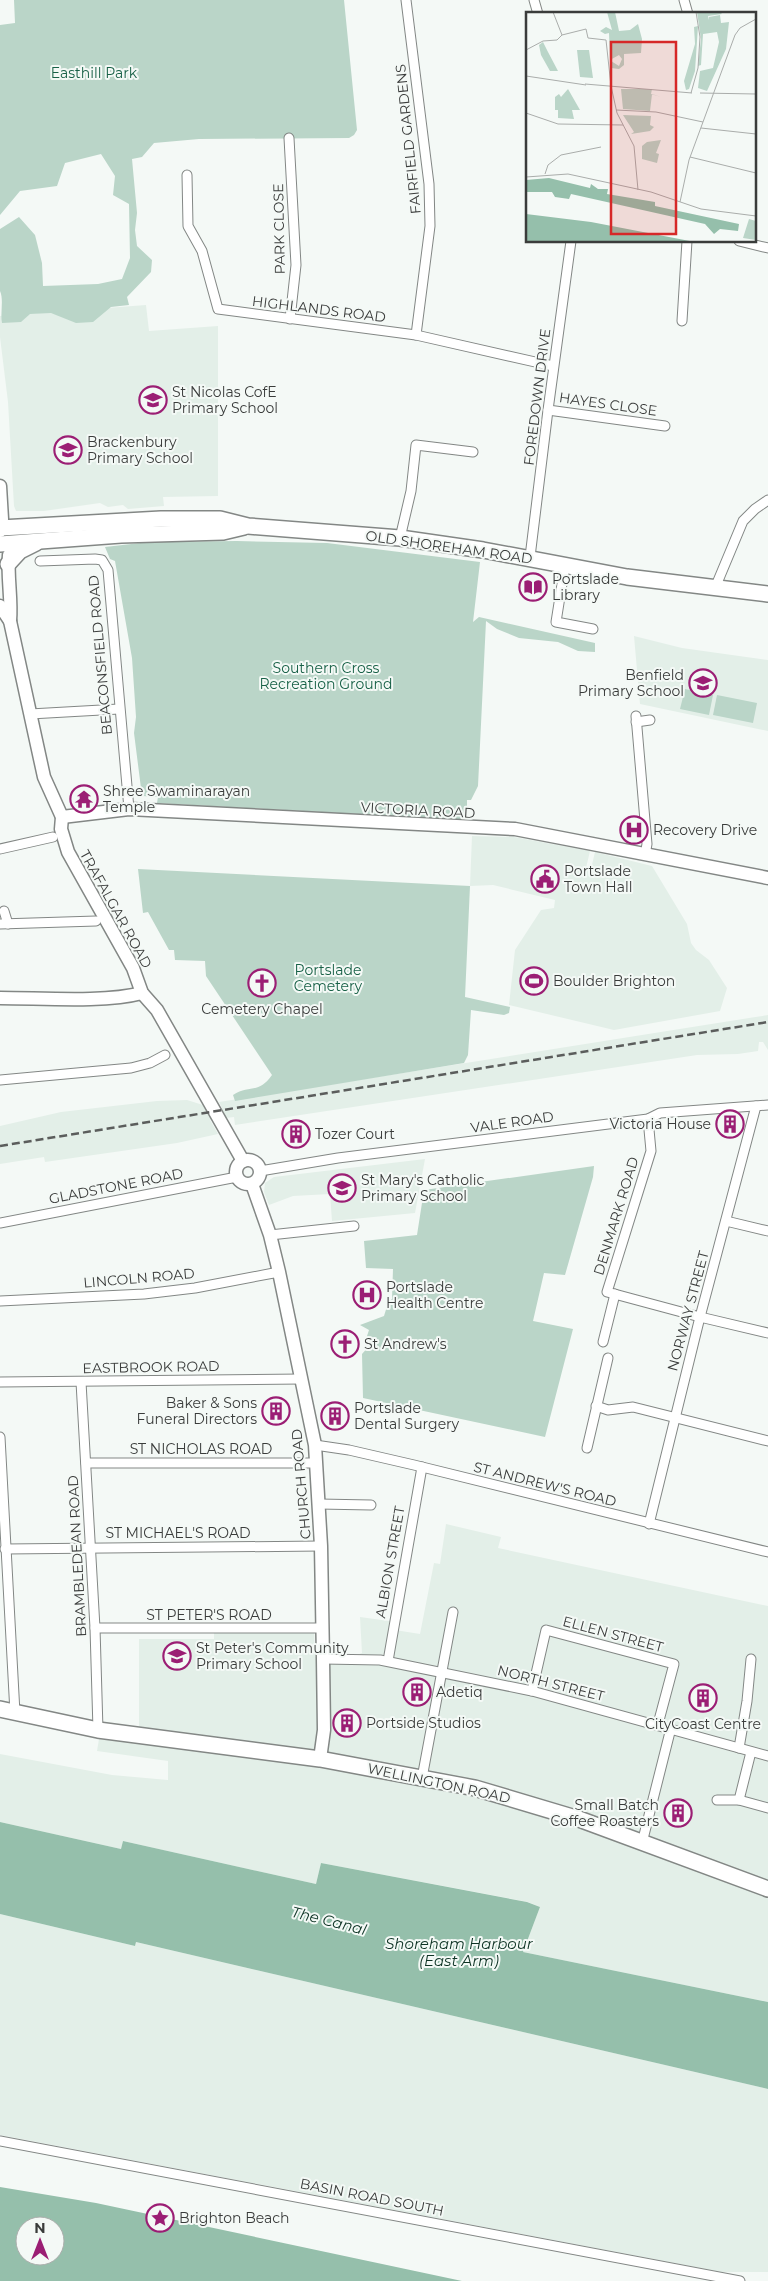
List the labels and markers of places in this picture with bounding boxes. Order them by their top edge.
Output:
place label: St Nicolas CofE Primary School [172,383,278,417]
school or university icon: St Nicolas CofE Primary School [138,385,168,415]
place label: Brackenbury Primary School [87,433,193,467]
school or university icon: Brackenbury Primary School [53,435,83,465]
place label: Portslade Library [552,570,619,604]
library icon: Portslade Library [518,572,548,602]
place label: Benfield Primary School [578,666,684,700]
school or university icon: Benfield Primary School [688,668,718,698]
place label: Shree Swaminarayan Temple [103,782,250,816]
temple icon: Shree Swaminarayan Temple [69,784,99,814]
hospital icon: Recovery Drive [619,815,649,845]
place label: Recovery Drive [653,821,757,839]
place label: Portslade Town Hall [564,862,632,896]
public building icon: Portslade Town Hall [530,864,560,894]
sports icon: Boulder Brighton [519,966,549,996]
church icon: Cemetery Chapel [247,968,277,998]
place label: Boulder Brighton [553,972,675,990]
place label: Cemetery Chapel [201,1000,323,1018]
building icon: Victoria House [715,1109,745,1139]
place label: Victoria House [609,1115,711,1133]
building icon: Tozer Court [281,1119,311,1149]
place label: Tozer Court [315,1125,395,1143]
place label: St Mary's Catholic Primary School [361,1171,485,1205]
school or university icon: St Mary's Catholic Primary School [327,1173,357,1203]
place label: Portslade Health Centre [386,1278,483,1312]
hospital icon: Portslade Health Centre [352,1280,382,1310]
church icon: St Andrew's [330,1329,360,1359]
place label: St Andrew's [364,1335,447,1353]
place label: Baker & Sons Funeral Directors [137,1394,257,1428]
building icon: Baker & Sons Funeral Directors [261,1396,291,1426]
place label: Portslade Dental Surgery [354,1399,460,1433]
building icon: Portslade Dental Surgery [320,1401,350,1431]
place label: St Peter's Community Primary School [196,1639,349,1673]
school or university icon: St Peter's Community Primary School [162,1641,192,1671]
building icon: Adetiq [402,1677,432,1707]
place label: Adetiq [436,1683,483,1701]
building icon: CityCoast Centre [688,1683,718,1713]
building icon: Portside Studios [332,1708,362,1738]
place label: Portside Studios [366,1714,481,1732]
place label: CityCoast Centre [645,1715,761,1733]
place label: Small Batch Coffee Roasters [550,1796,659,1830]
building icon: Small Batch Coffee Roasters [663,1798,693,1828]
place icon: Brighton Beach [145,2203,175,2233]
place label: Brighton Beach [179,2209,290,2227]

